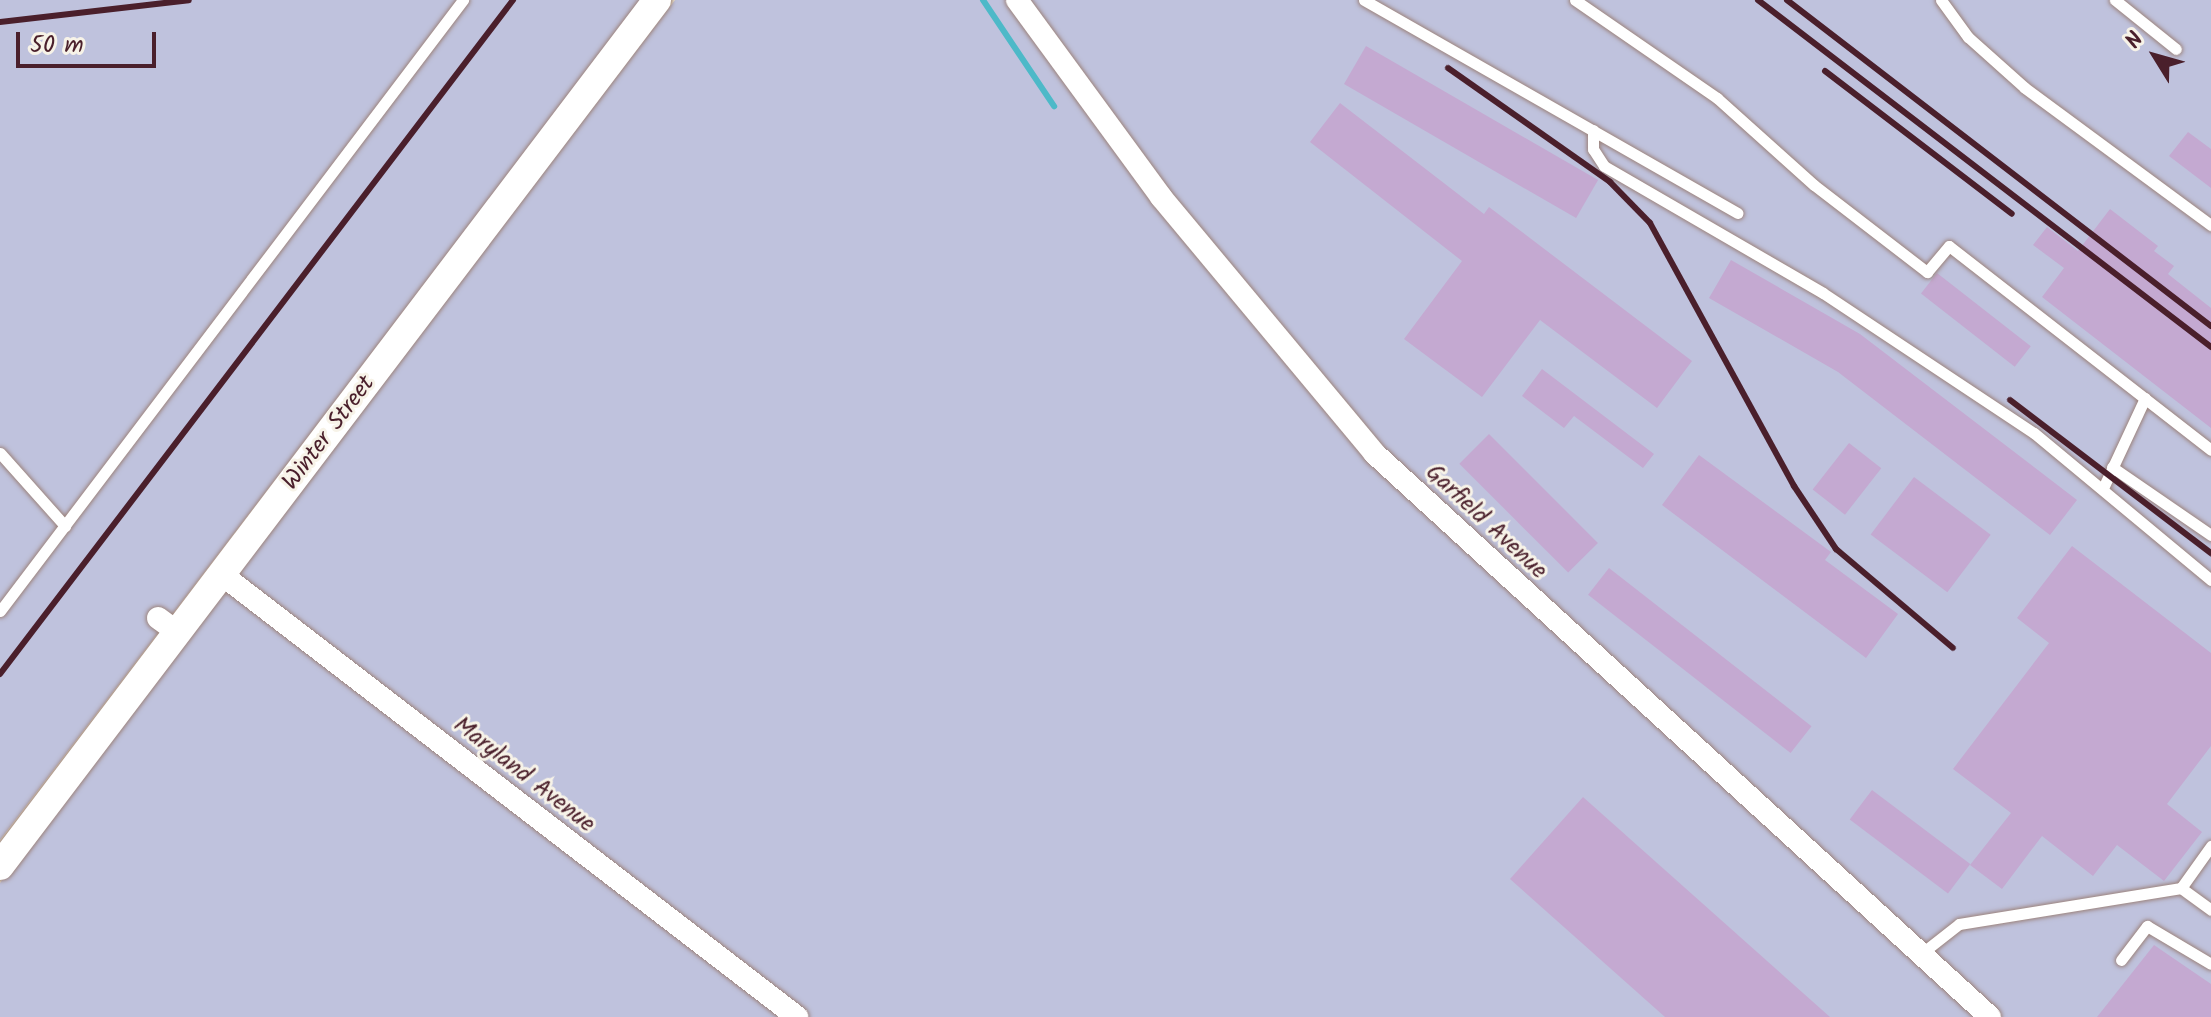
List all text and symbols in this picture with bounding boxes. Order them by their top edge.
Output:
scale bar [20,16,160,66]
north arrow [2115,16,2195,96]
text: N [2117,25,2154,57]
text: 50 m [30,26,84,65]
street label: Winter Street [277,370,381,496]
street label: Garfield Avenue [1419,458,1553,586]
street label: Maryland Avenue [448,711,600,839]

